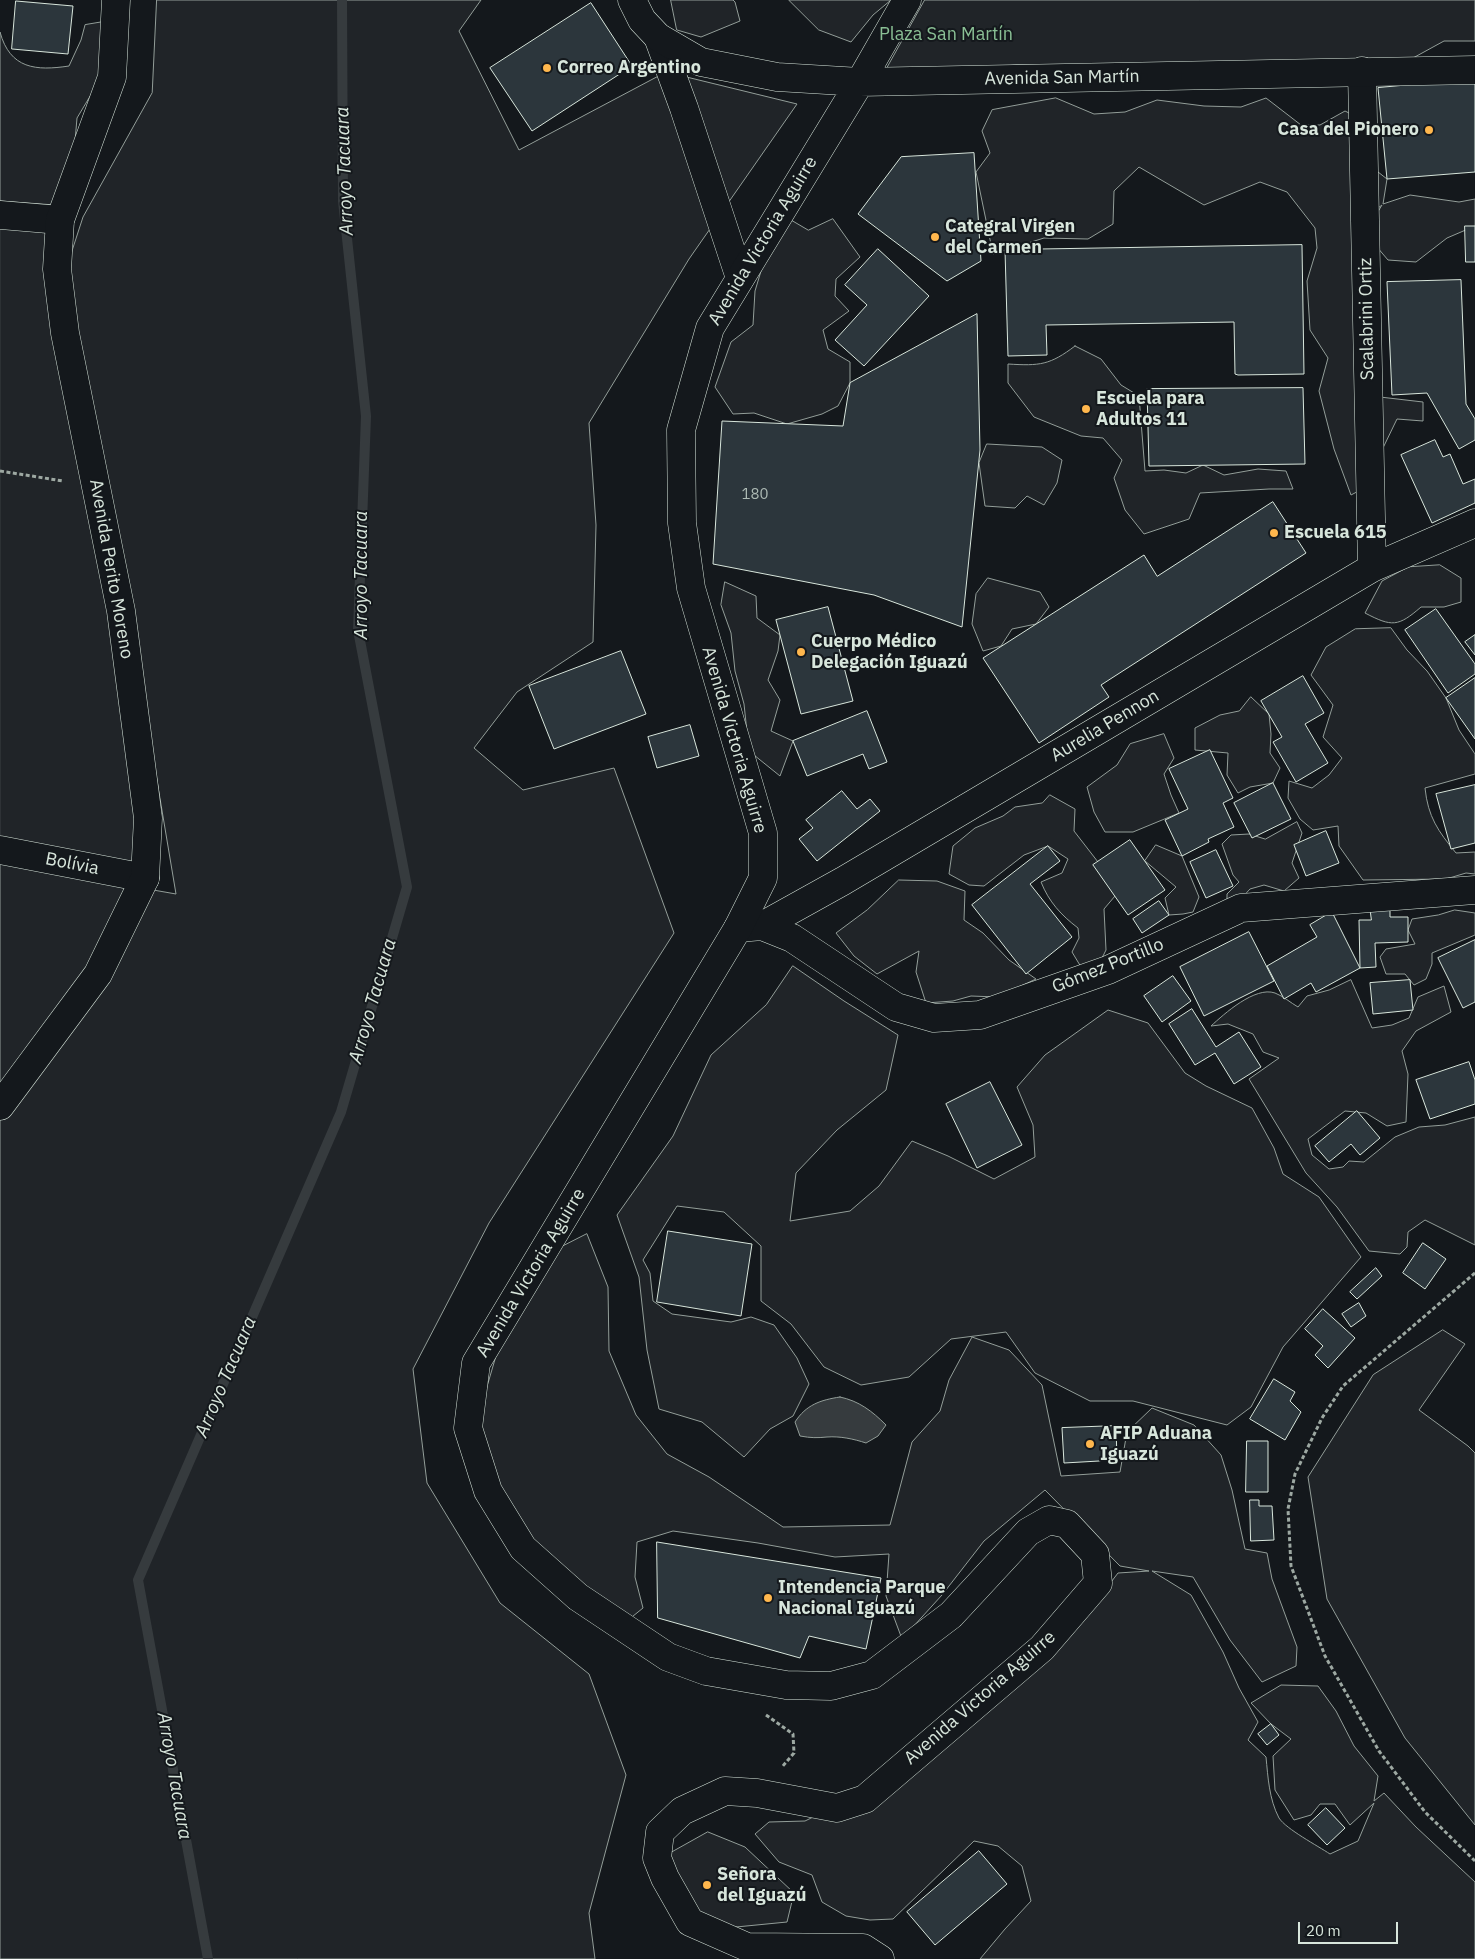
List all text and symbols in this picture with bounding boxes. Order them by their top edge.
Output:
park label: Plaza San Martín [879,24,1013,46]
place label: Correo Argentino [557,57,701,79]
marker: Correo Argentino [541,62,553,74]
street label: Avenida San Martín [984,66,1140,90]
water label: Arroyo Tacuara [331,106,359,236]
place label: Casa del Pionero [1277,119,1419,141]
marker: Casa del Pionero [1423,124,1435,136]
street label: Avenida Victoria Aguirre [704,153,822,329]
place label: Categral Virgen del Carmen [945,216,1075,258]
marker: Categral Virgen del Carmen [929,231,941,243]
street label: Scalabrini Ortiz [1355,257,1379,381]
place label: Escuela para Adultos 11 [1096,388,1205,430]
marker: Escuela para Adultos 11 [1080,403,1092,415]
street label: Avenida Perito Moreno [85,477,137,661]
house number: 180 [742,486,768,504]
water label: Arroyo Tacuara [351,511,373,639]
place label: Escuela 615 [1284,522,1386,544]
marker: Escuela 615 [1268,527,1280,539]
place label: Cuerpo Médico Delegación Iguazú [811,631,968,674]
street label: Avenida Victoria Aguirre [697,644,771,836]
marker: Cuerpo Médico Delegación Iguazú [795,646,807,658]
street label: Aurelia Pennon [1047,685,1163,767]
street label: Bolívia [43,848,101,880]
street label: Gómez Portillo [1049,934,1167,998]
water label: Arroyo Tacuara [344,936,402,1066]
street label: Avenida Victoria Aguirre [472,1185,590,1361]
water label: Arroyo Tacuara [190,1313,262,1441]
place label: AFIP Aduana Iguazú [1100,1423,1212,1466]
marker: AFIP Aduana Iguazú [1084,1438,1096,1450]
place label: Intendencia Parque Nacional Iguazú [778,1577,946,1620]
marker: Intendencia Parque Nacional Iguazú [762,1592,774,1604]
street label: Avenida Victoria Aguirre [900,1626,1060,1770]
water label: Arroyo Tacuara [152,1711,196,1841]
place label: Señora del Iguazú [717,1864,806,1906]
marker: Señora del Iguazú [701,1879,713,1891]
scale bar [1300,1912,1400,1944]
text: 20 m [1306,1921,1341,1940]

